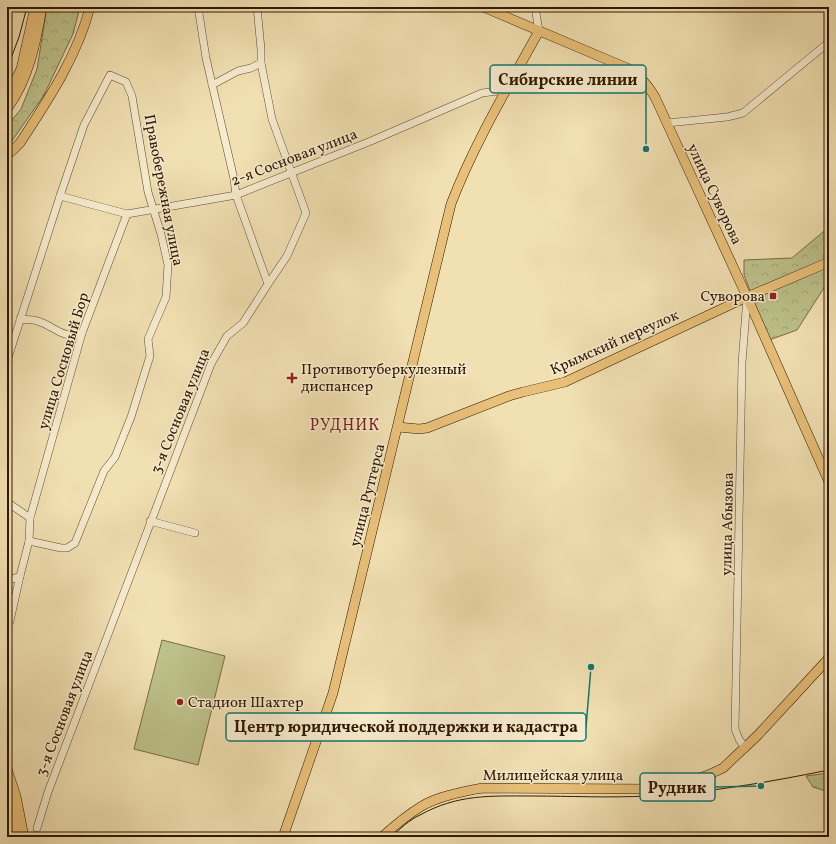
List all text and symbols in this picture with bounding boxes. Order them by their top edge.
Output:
callout: Сибирские линии [490,65,646,93]
text: Сибирские линии [498,70,638,92]
street label: Правобережная улица [138,113,188,268]
street label: 2-я Сосновая улица [228,125,361,192]
street label: улица Суворова [681,141,746,249]
place label: Суворова [700,287,765,308]
street label: улица Сосновый Бор [34,290,95,433]
marker: Суворова [768,291,778,301]
street label: Крымский переулок [547,306,682,381]
street label: 3-я Сосновая улица [147,346,216,477]
place label: Противотуберкулезный диспансер [301,360,466,398]
marker: Противотуберкулезный диспансер [286,372,298,384]
district label: РУДНИК [310,415,380,437]
street label: улица Рутгерса [346,442,391,549]
street label: улица Абызова [717,472,740,576]
street label: 3-я Сосновая улица [32,647,99,780]
place label: Стадион Шахтер [188,693,304,714]
marker: Стадион Шахтер [175,697,185,707]
callout: Центр юридической поддержки и кадастра [226,713,586,741]
text: Центр юридической поддержки и кадастра [234,717,578,739]
street label: Милицейская улица [483,766,623,787]
callout: Рудник [640,773,715,801]
text: Рудник [648,778,707,800]

